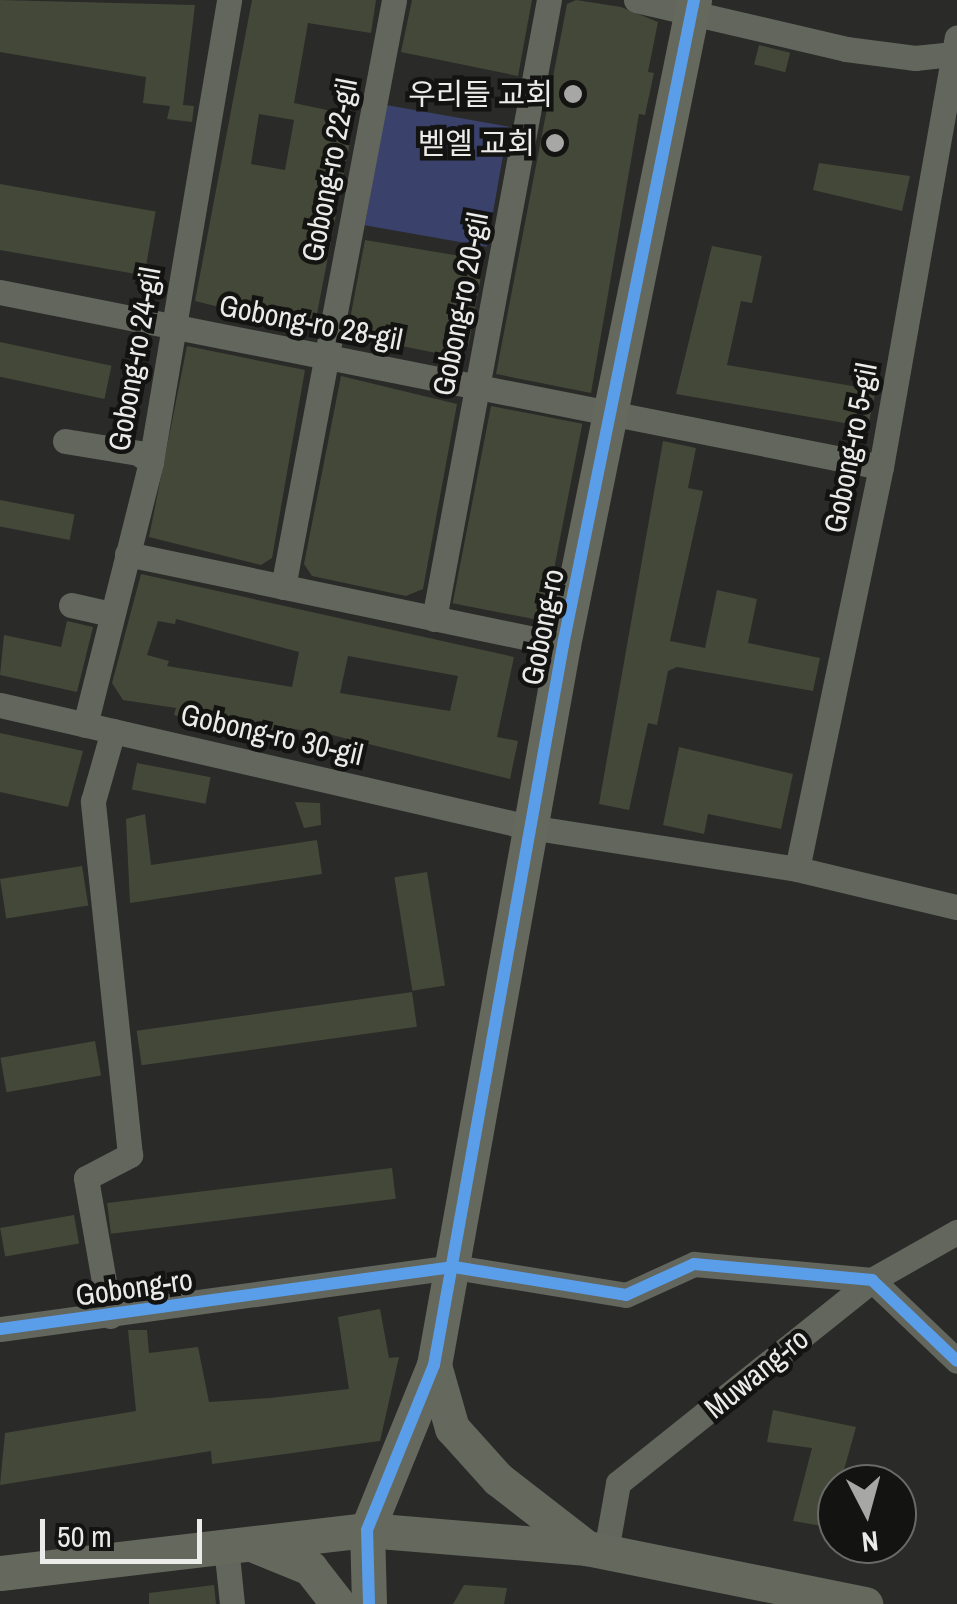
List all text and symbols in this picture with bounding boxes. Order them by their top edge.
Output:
street label: Gobong-ro 22-gil [294,75,364,265]
place label: 우리들 교회 [408,76,553,112]
marker: 우리들 교회 [562,83,584,105]
place label: 벧엘 교회 [418,125,535,161]
marker: 벧엘 교회 [544,132,566,154]
street label: Gobong-ro 20-gil [425,209,495,399]
street label: Gobong-ro 24-gil [100,264,168,454]
street label: Gobong-ro 28-gil [216,287,406,357]
street label: Gobong-ro 5-gil [816,360,884,536]
street label: Gobong-ro [513,566,571,688]
street label: Gobong-ro 30-gil [177,696,367,772]
street label: Gobong-ro [73,1261,195,1313]
street label: Muwang-ro [697,1320,815,1426]
north arrow [817,1464,917,1564]
scale bar [45,1499,208,1561]
text: 50 m [57,1516,112,1556]
text: N [860,1522,880,1562]

